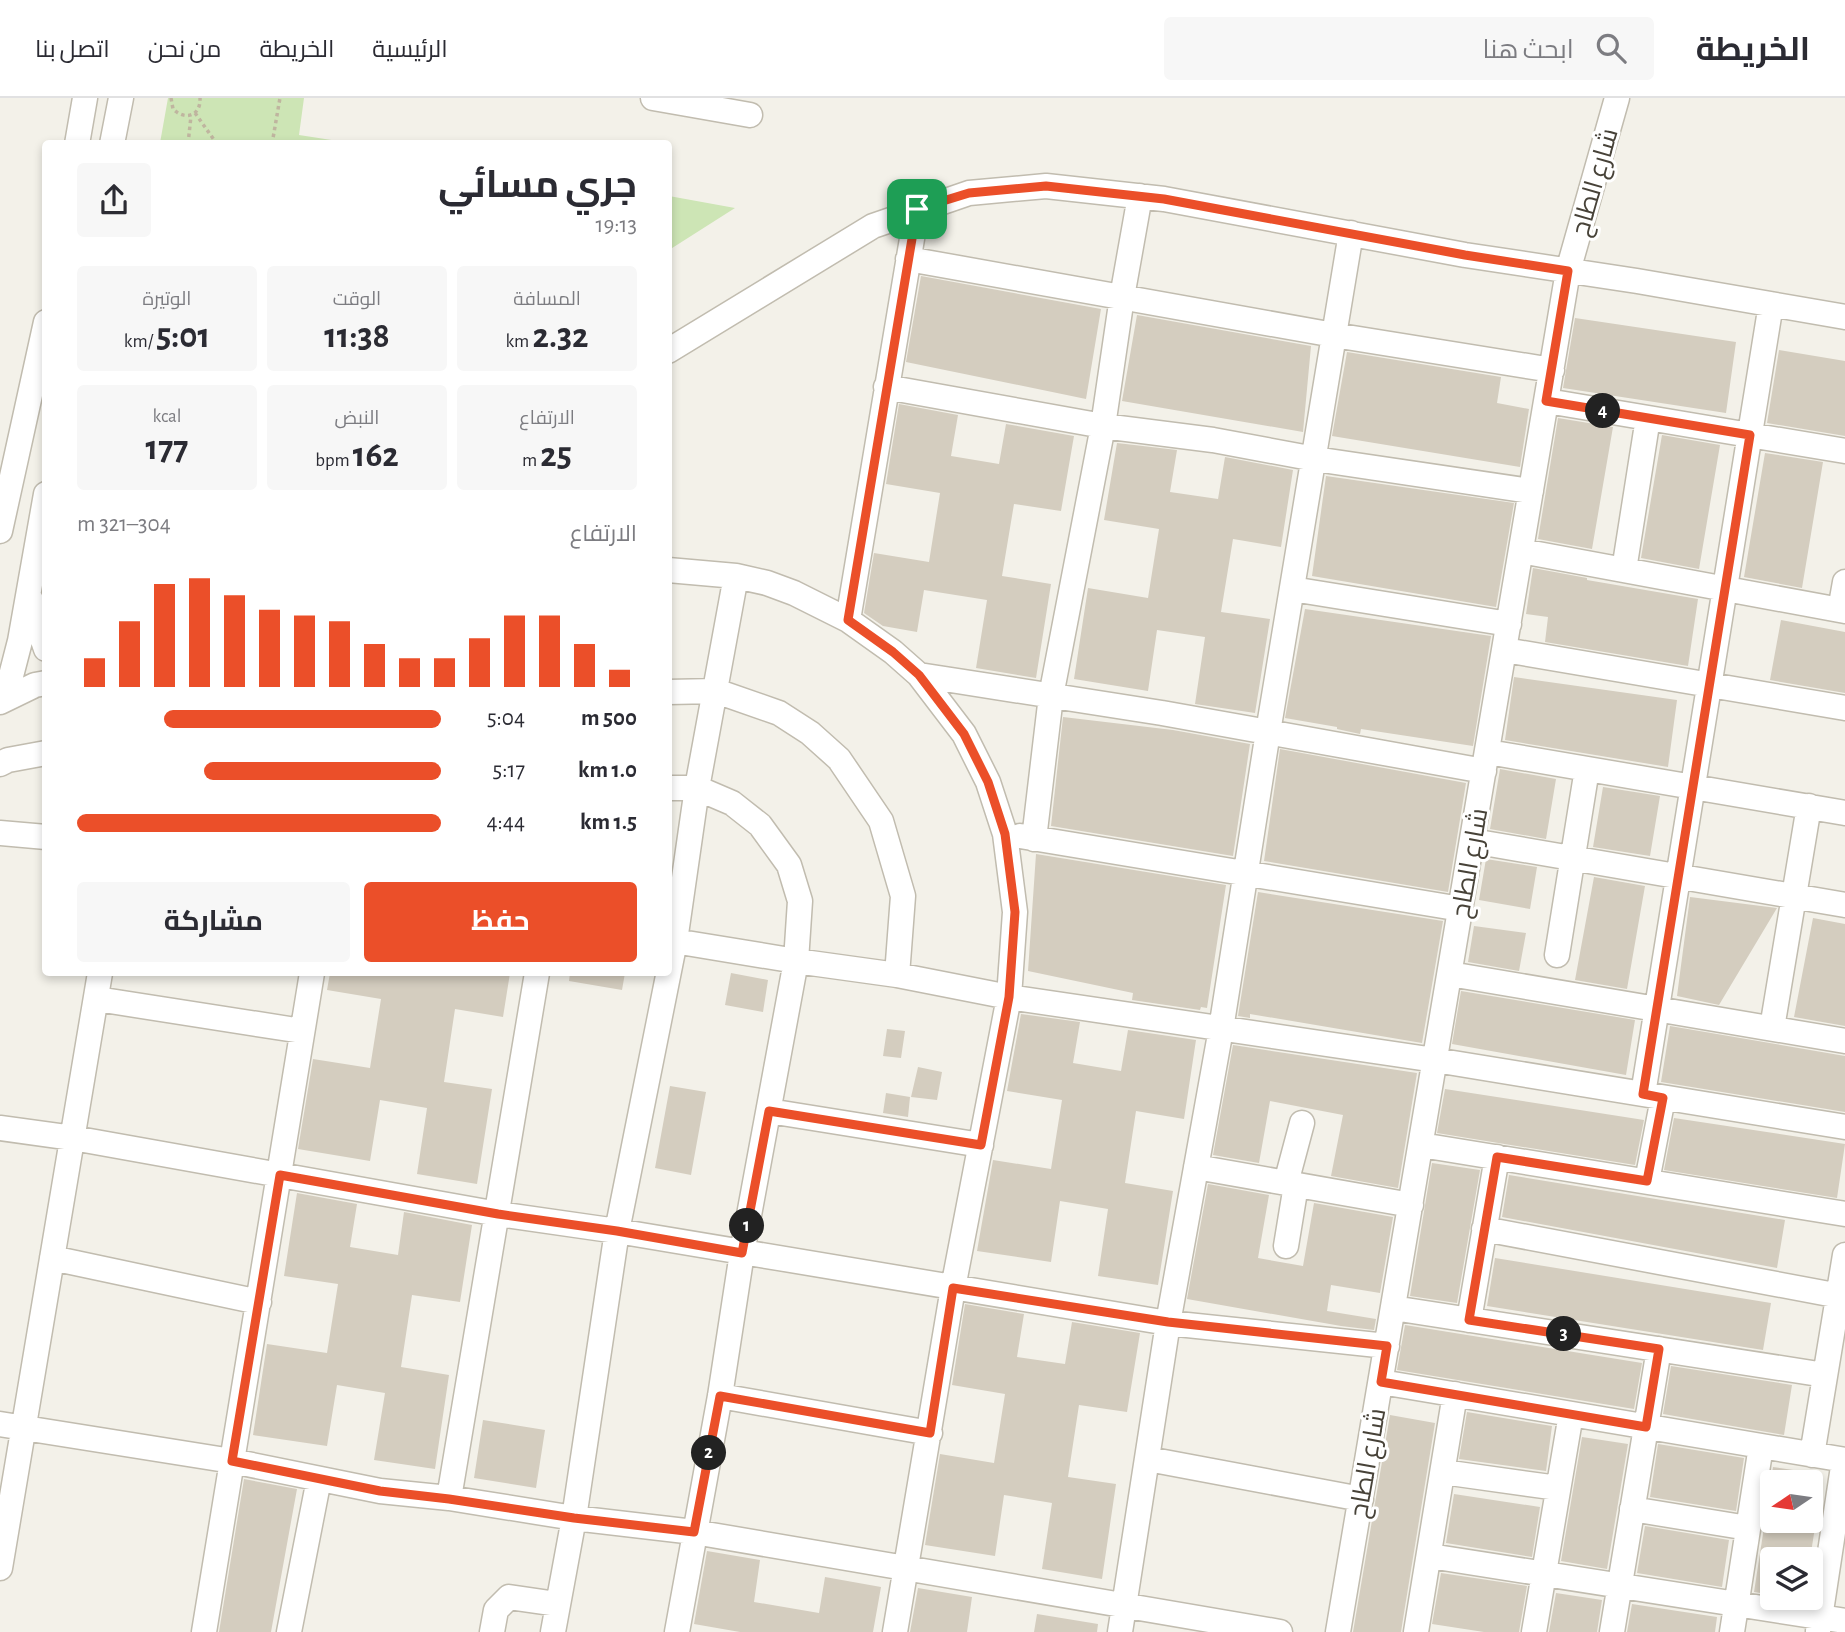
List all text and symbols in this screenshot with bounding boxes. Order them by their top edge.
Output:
search box [1164,17,1654,80]
icon: search [1592,29,1630,67]
text: الخريطة [1696,34,1810,67]
text: ابحث هنا [1482,37,1574,63]
text: اتصل بنا [35,38,110,62]
text: من نحن [148,38,221,62]
text: الخريطة [259,38,334,62]
text: الرئيسية [372,38,448,62]
street label: شارع الطاح [1567,125,1626,240]
button: share [77,163,151,237]
text: جري مسائي [438,167,637,205]
pin [887,179,947,239]
icon: arrive [898,190,936,228]
text: 19:13 [596,214,637,237]
text: الوتيرة [143,290,191,309]
text: الوقت [333,290,381,309]
text: المسافة [513,290,581,309]
text: 5:01 [156,319,210,354]
text: 11:38 [324,319,390,354]
text: 2.32 [532,319,589,354]
text: /km [124,332,156,351]
text: km [505,332,532,351]
pin: 4 [1586,394,1620,428]
text: 4 [1598,401,1607,420]
text: kcal [153,407,181,426]
text: النبض [335,409,379,428]
text: الارتفاع [519,409,575,428]
text: 177 [146,431,188,466]
text: 162 [353,438,399,473]
text: 25 [540,438,572,473]
text: bpm [315,451,353,470]
text: m [522,451,540,470]
text: 304–321 m [77,513,171,536]
text: الارتفاع [570,523,637,546]
text: 5:04 [487,707,525,730]
text: 500 m [581,707,637,730]
text: 5:17 [493,759,525,782]
text: 1.0 km [578,759,637,782]
street label: شارع الطاح [1448,806,1495,921]
text: 4:44 [487,811,525,834]
text: 1.5 km [580,811,637,834]
button: مشاركة [77,882,350,962]
button: حفظ [364,882,637,962]
pin: 1 [730,1208,764,1244]
text: 1 [743,1216,750,1235]
pin: 3 [1546,1316,1582,1352]
text: 3 [1559,1324,1568,1343]
street label: شارع الطاح [1346,1406,1393,1521]
pin: 2 [692,1436,726,1470]
text: 2 [704,1443,713,1462]
north arrow [1760,1470,1824,1533]
map controls [1760,1470,1823,1610]
button: layers [1760,1547,1823,1610]

